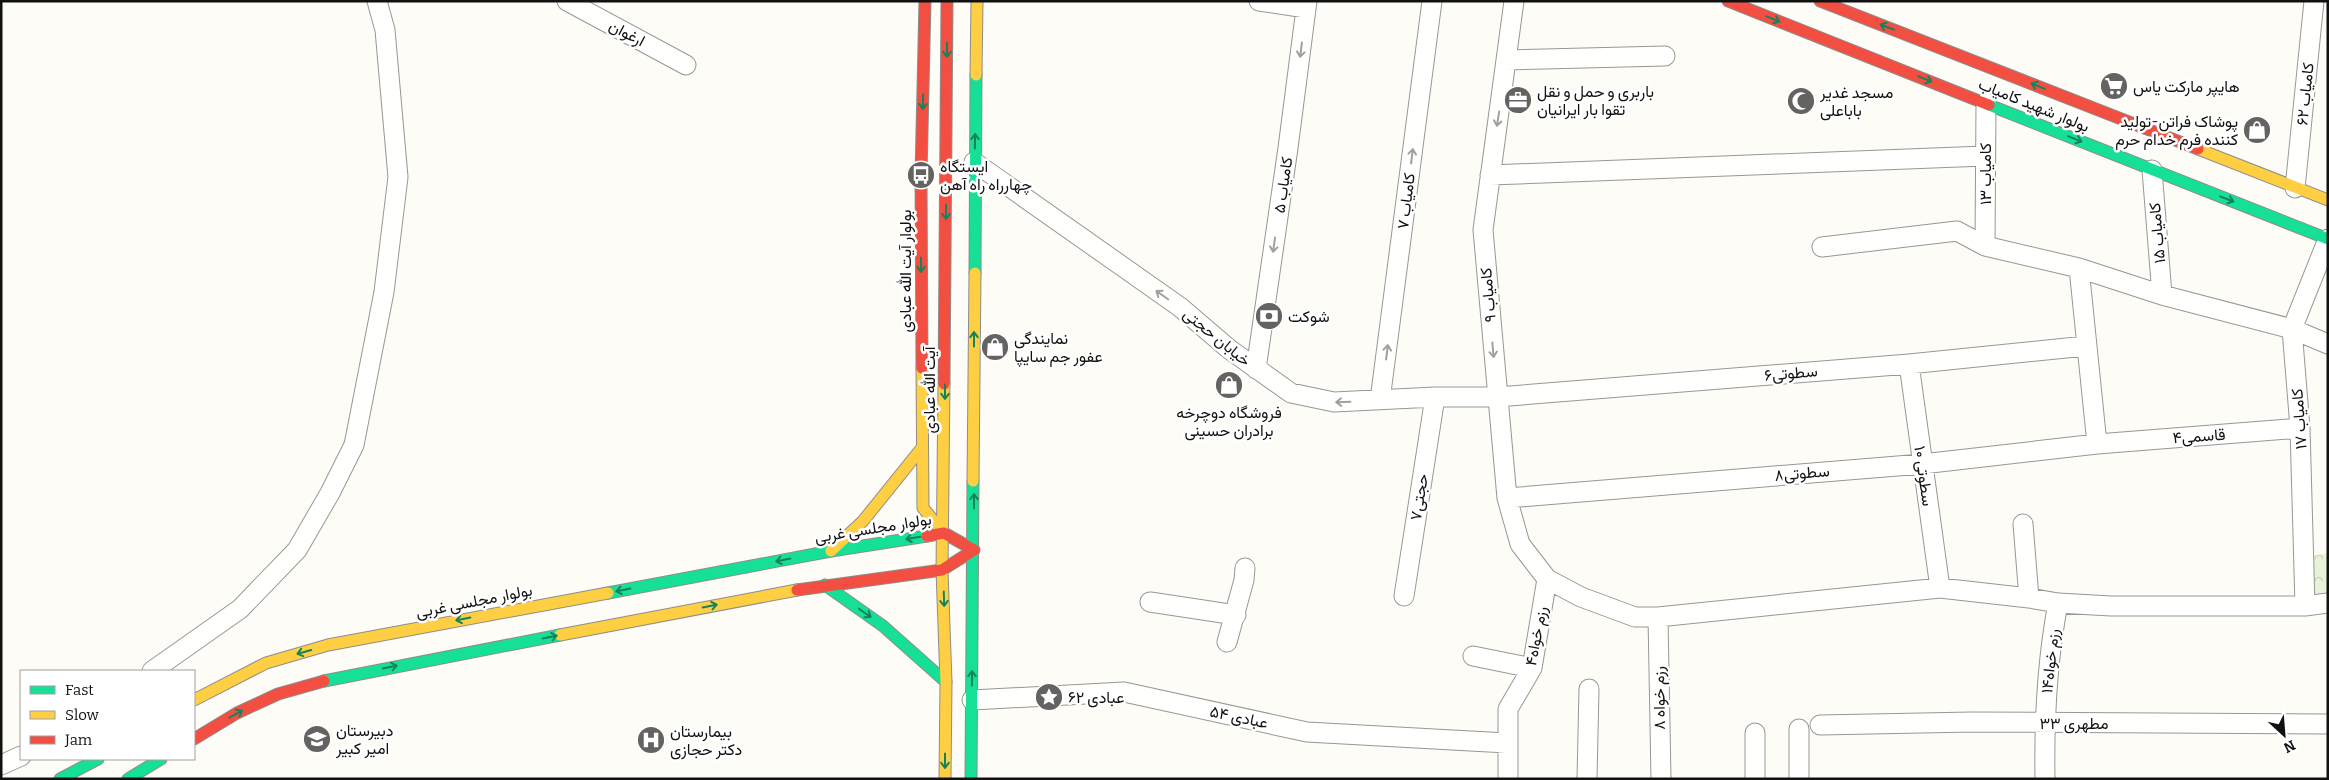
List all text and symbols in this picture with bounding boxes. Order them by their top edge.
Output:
one-way arrow [1765,15,1781,24]
street label: ارغوان [605,16,648,51]
one-way arrow [1880,22,1895,32]
one-way arrow [1295,41,1305,57]
one-way arrow [942,42,952,58]
street label: کامیاب ۶۲ [2292,62,2318,126]
supermarket icon: هایپر مارکت یاس [2099,71,2129,101]
street label: بولوار شهید کامیاب [1975,74,2092,137]
one-way arrow [1916,75,1932,84]
place label: هایپر مارکت یاس [2133,77,2240,98]
one-way arrow [2031,80,2046,89]
place label: باربری و حمل و نقل تقوا بار ایرانیان [1537,82,1654,120]
place label: مسجد غدیر باباعلی [1819,83,1893,121]
office icon: باربری و حمل و نقل تقوا بار ایرانیان [1503,85,1533,115]
mosque icon: مسجد غدیر باباعلی [1786,86,1816,116]
one-way arrow [918,94,928,110]
one-way arrow [1493,111,1503,127]
place label: پوشاک فراتن-تولید کننده فرم خدام حرم [2115,112,2238,150]
shop icon: پوشاک فراتن-تولید کننده فرم خدام حرم [2242,115,2272,145]
one-way arrow [970,133,980,150]
one-way arrow [2068,136,2083,145]
street label: کامیاب ۱۳ [1976,143,1995,205]
one-way arrow [1407,148,1417,164]
street label: کامیاب ۵ [1270,156,1296,214]
place label: ایستگاه چهارراه راه آهن [940,157,1032,196]
bus stop icon: ایستگاه چهارراه راه آهن [906,160,936,190]
street label: کامیاب ۷ [1393,172,1419,230]
one-way arrow [2218,195,2234,204]
street label: کامیاب ۱۵ [2145,202,2169,264]
one-way arrow [941,204,951,220]
street label: بولوار آیت الله عبادی [896,209,916,333]
one-way arrow [1269,237,1279,253]
one-way arrow [916,256,926,273]
street label: کامیاب ۹ [1476,267,1500,323]
one-way arrow [1156,290,1170,300]
bank icon: شوكت [1254,301,1284,331]
street label: خیابان حجتی [1179,304,1255,371]
place label: شوكت [1288,307,1330,327]
place label: نمایندگی عفور جم سایپا [1014,329,1103,368]
one-way arrow [969,331,979,347]
shop icon: نمایندگی عفور جم سایپا [980,332,1010,362]
one-way arrow [1488,342,1498,358]
one-way arrow [1382,344,1392,360]
street label: آیت الله عبادی [920,345,940,434]
street label: سطوتی۶ [1763,361,1819,386]
shop icon: فروشگاه دوچرخه برادران حسینی [1214,370,1244,400]
one-way arrow [940,384,950,400]
street label: کامیاب ۱۷ [2287,388,2311,450]
one-way arrow [1335,397,1351,406]
place label: فروشگاه دوچرخه برادران حسینی [1176,403,1282,441]
street label: قاسمی۴ [2172,425,2226,448]
street label: سطوتی ۱۰ [1909,445,1938,507]
street label: سطوتی۸ [1774,461,1830,486]
street label: حجتی۷ [1406,472,1433,522]
one-way arrow [969,493,979,510]
street label: بولوار مجلسی غربی [813,509,933,548]
one-way arrow [905,533,921,543]
one-way arrow [775,555,791,565]
street label: بولوار مجلسی غربی [414,580,534,623]
one-way arrow [615,585,631,595]
one-way arrow [939,591,948,607]
one-way arrow [701,601,717,611]
street label: رزم خواه۴ [1521,605,1552,668]
one-way arrow [858,608,872,618]
one-way arrow [456,615,472,625]
street label: رزم خواه۱۴ [2037,628,2064,694]
one-way arrow [541,631,557,641]
one-way arrow [296,647,312,657]
one-way arrow [382,661,398,671]
street label: رزم خواه ۸ [1649,666,1670,730]
legend [20,670,195,760]
one-way arrow [967,670,977,686]
text: Fast [65,681,94,699]
place icon: عبادی ۶۲ [1034,682,1064,712]
place label: عبادی ۶۲ [1068,688,1124,708]
street label: عبادی ۵۴ [1208,702,1270,733]
text: Slow [65,706,100,724]
one-way arrow [228,709,242,719]
north arrow [2259,710,2309,760]
street label: مطهری ۳۳ [2039,714,2109,734]
place label: دبیرستان امیر کبیر [335,721,393,759]
place label: بیمارستان دکتر حجازی [670,722,742,760]
school or university icon: دبیرستان امیر کبیر [302,724,332,754]
hospital icon: بیمارستان دکتر حجازی [636,725,666,755]
text: Jam [64,731,93,749]
text: N [2281,736,2298,756]
one-way arrow [940,753,950,769]

